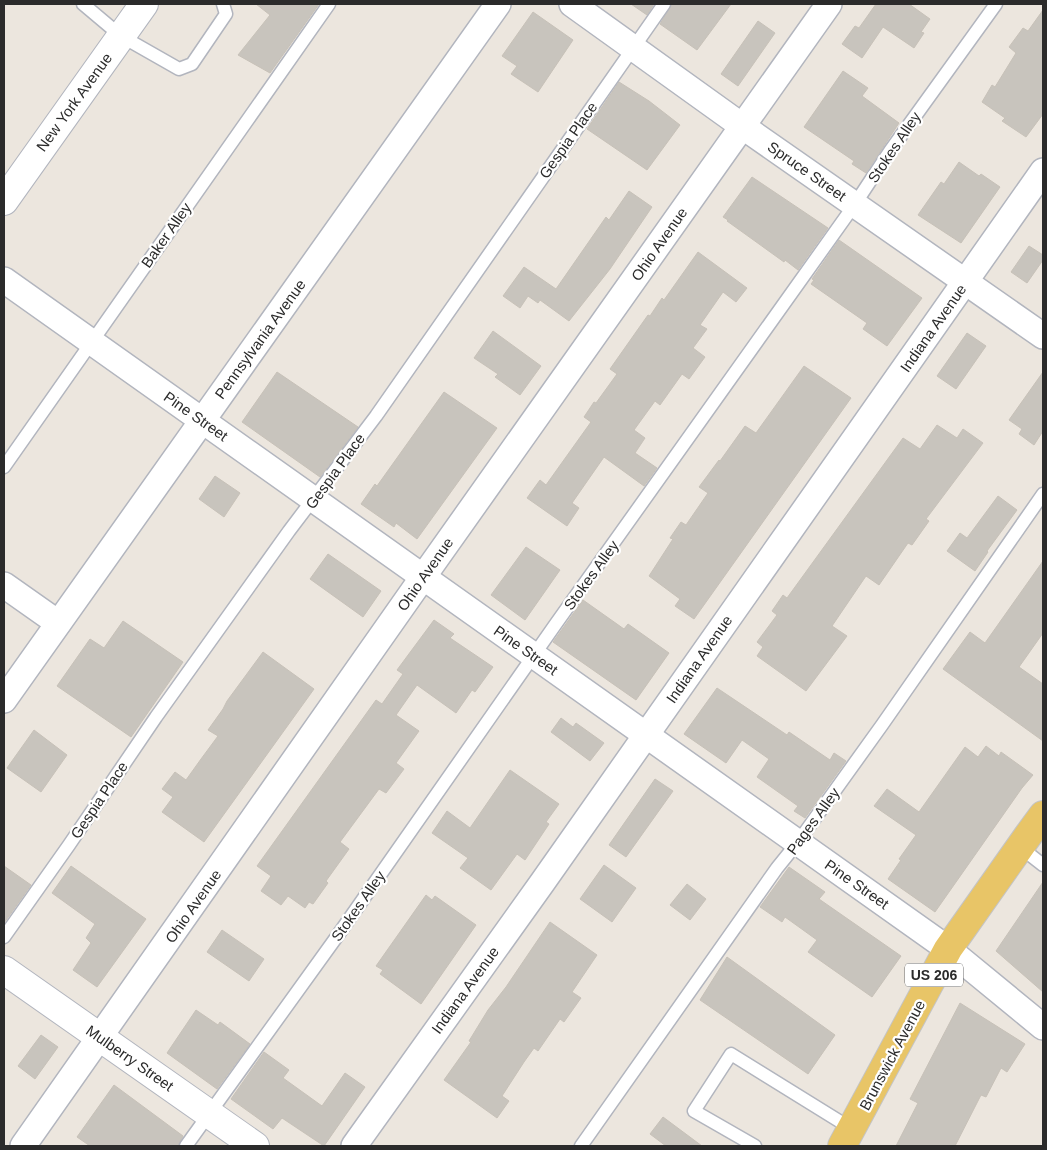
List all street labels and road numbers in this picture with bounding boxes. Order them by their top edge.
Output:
street label: New York Avenue [33,50,115,154]
street label: Gespia Place [535,99,601,181]
street label: Stokes Alley [864,108,924,186]
street label: Spruce Street [765,138,850,205]
street label: Baker Alley [138,199,195,271]
street label: Ohio Avenue [627,204,691,284]
street label: Pennsylvania Avenue [211,276,309,402]
street label: Indiana Avenue [896,281,970,375]
street label: Pine Street [161,388,232,445]
street label: Gespia Place [302,430,368,512]
street label: Ohio Avenue [393,534,457,614]
street label: Stokes Alley [560,537,622,613]
street label: Indiana Avenue [662,612,736,706]
street label: Pine Street [491,622,562,679]
street label: Gespia Place [67,758,131,842]
street label: Pages Alley [783,784,843,858]
street label: Pine Street [822,856,893,913]
street label: Ohio Avenue [161,866,225,946]
street label: Stokes Alley [328,867,389,944]
street label: Indiana Avenue [428,943,502,1037]
road number: US 206 [905,964,963,986]
street label: Brunswick Avenue [856,997,928,1113]
street label: Mulberry Street [83,1022,178,1095]

